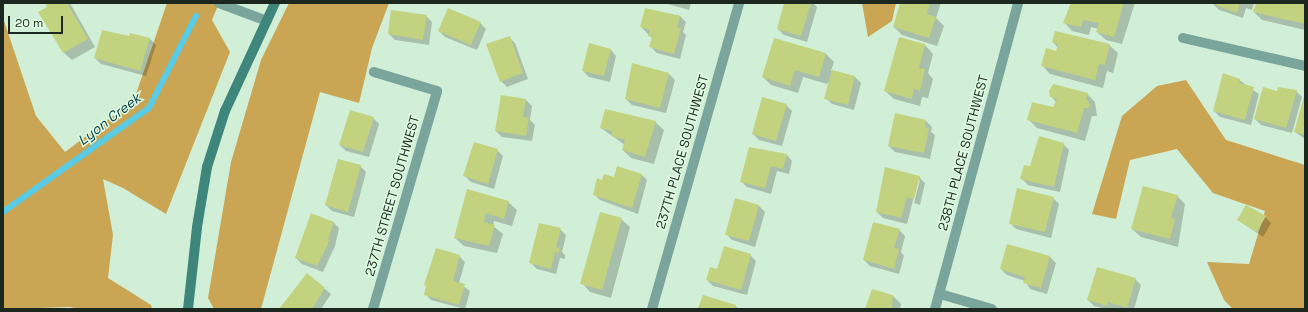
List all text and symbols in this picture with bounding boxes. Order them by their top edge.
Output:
scale bar [10,8,65,34]
text: 20 m [15,15,43,31]
street label: 237TH PLACE SOUTHWEST [653,73,713,231]
street label: 238TH PLACE SOUTHWEST [936,73,992,233]
water label: Lyon Creek [74,89,144,149]
street label: 237TH STREET SOUTHWEST [362,114,424,278]

